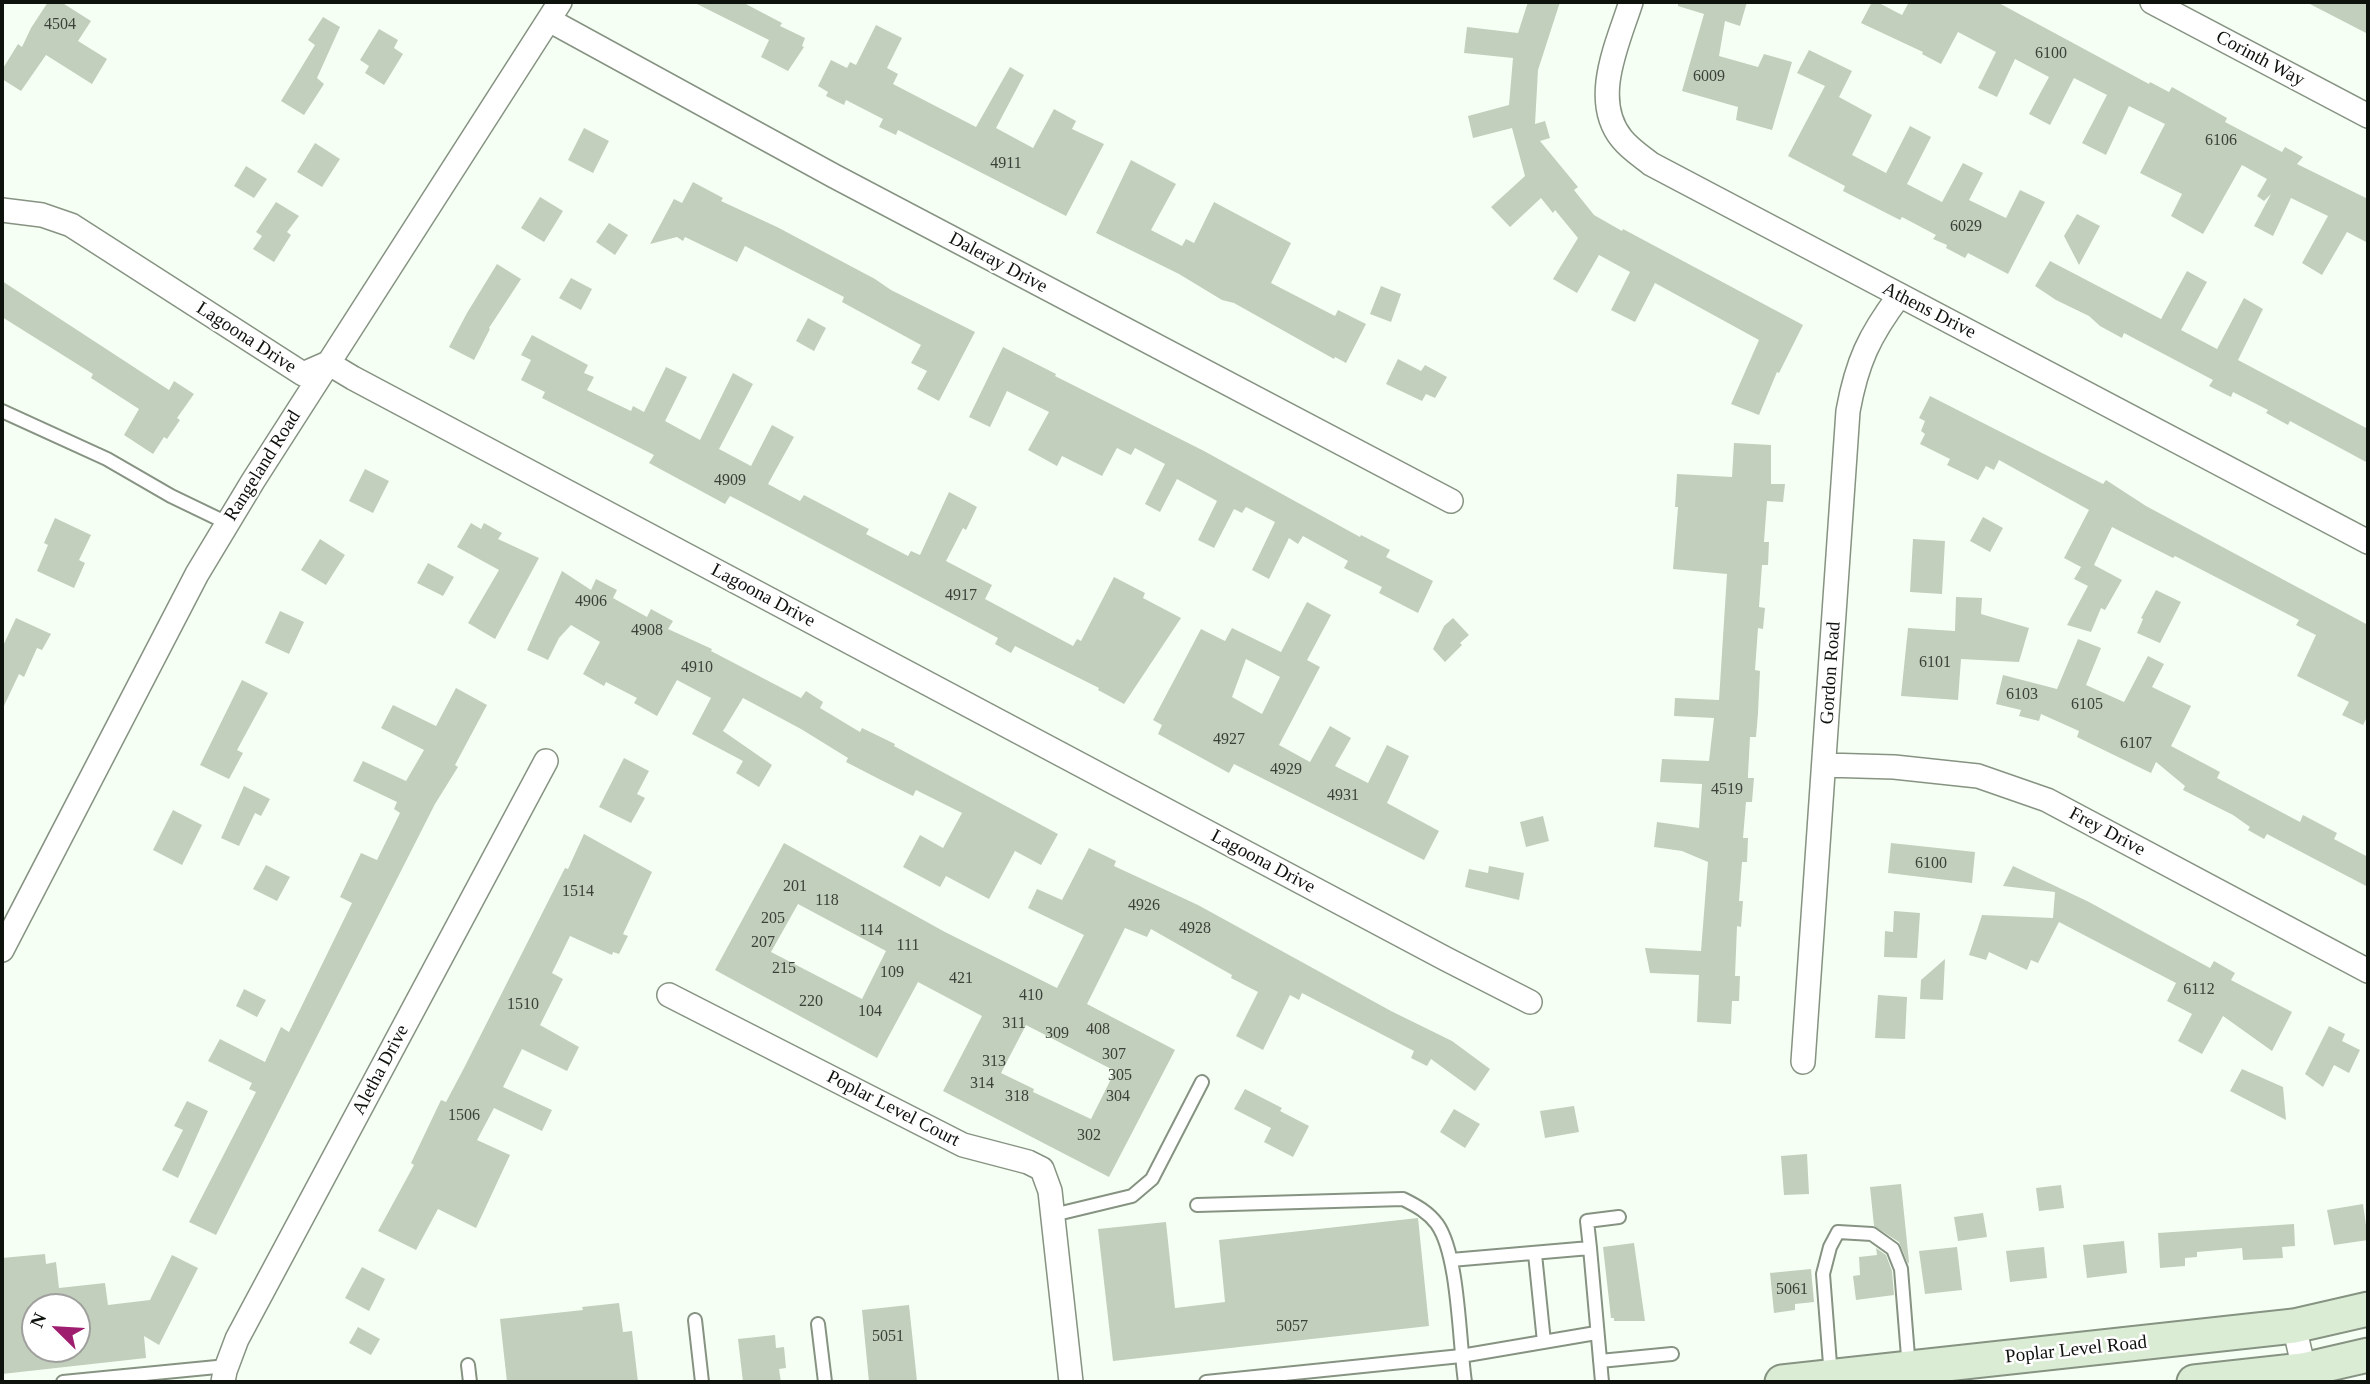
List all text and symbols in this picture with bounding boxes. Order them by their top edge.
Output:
house number: 4504 [44,15,76,35]
street label: Corinth Way [2212,26,2308,92]
house number: 6100 [2035,44,2067,64]
house number: 6009 [1693,67,1725,87]
house number: 6106 [2205,131,2237,151]
house number: 4911 [990,154,1022,174]
house number: 6029 [1950,217,1982,237]
street label: Daleray Drive [945,228,1051,298]
street label: Athens Drive [1878,278,1980,344]
street label: Lagoona Drive [192,297,300,379]
street label: Rangeland Road [220,406,306,526]
house number: 4909 [714,471,746,491]
street label: Lagoona Drive [707,559,819,633]
house number: 4917 [945,586,977,606]
house number: 4906 [575,592,607,612]
house number: 4908 [631,621,663,641]
street label: Gordon Road [1816,621,1846,725]
house number: 6101 [1919,653,1951,673]
house number: 4910 [681,658,713,678]
house number: 6103 [2006,685,2038,705]
house number: 6105 [2071,695,2103,715]
house number: 4927 [1213,730,1245,750]
house number: 6107 [2120,734,2152,754]
house number: 4929 [1270,760,1302,780]
house number: 4519 [1711,780,1743,800]
house number: 4931 [1327,786,1359,806]
street label: Frey Drive [2065,802,2149,862]
street label: Lagoona Drive [1207,825,1319,899]
house number: 6100 [1915,854,1947,874]
house number: 201 [783,877,807,897]
house number: 1514 [562,882,594,902]
house number: 118 [815,891,839,911]
house number: 4926 [1128,896,1160,916]
house number: 205 [761,909,785,929]
house number: 4928 [1179,919,1211,939]
house number: 114 [859,921,883,941]
house number: 207 [751,933,775,953]
house number: 111 [897,936,919,956]
house number: 215 [772,959,796,979]
house number: 109 [880,963,904,983]
house number: 421 [949,969,973,989]
house number: 6112 [2183,980,2215,1000]
house number: 410 [1019,986,1043,1006]
house number: 220 [799,992,823,1012]
house number: 1510 [507,995,539,1015]
house number: 104 [858,1002,882,1022]
house number: 311 [1002,1014,1026,1034]
house number: 408 [1086,1020,1110,1040]
street label: Aletha Drive [348,1021,414,1119]
house number: 309 [1045,1024,1069,1044]
house number: 307 [1102,1045,1126,1065]
house number: 313 [982,1052,1006,1072]
street label: Poplar Level Court [823,1066,963,1152]
house number: 305 [1108,1066,1132,1086]
house number: 314 [970,1074,994,1094]
house number: 318 [1005,1087,1029,1107]
house number: 304 [1106,1087,1130,1107]
house number: 1506 [448,1106,480,1126]
house number: 302 [1077,1126,1101,1146]
house number: 5061 [1776,1280,1808,1300]
north arrow [21,1293,91,1363]
text: N [26,1310,51,1331]
house number: 5057 [1276,1317,1308,1337]
house number: 5051 [872,1327,904,1347]
street label: Poplar Level Road [2004,1331,2148,1369]

